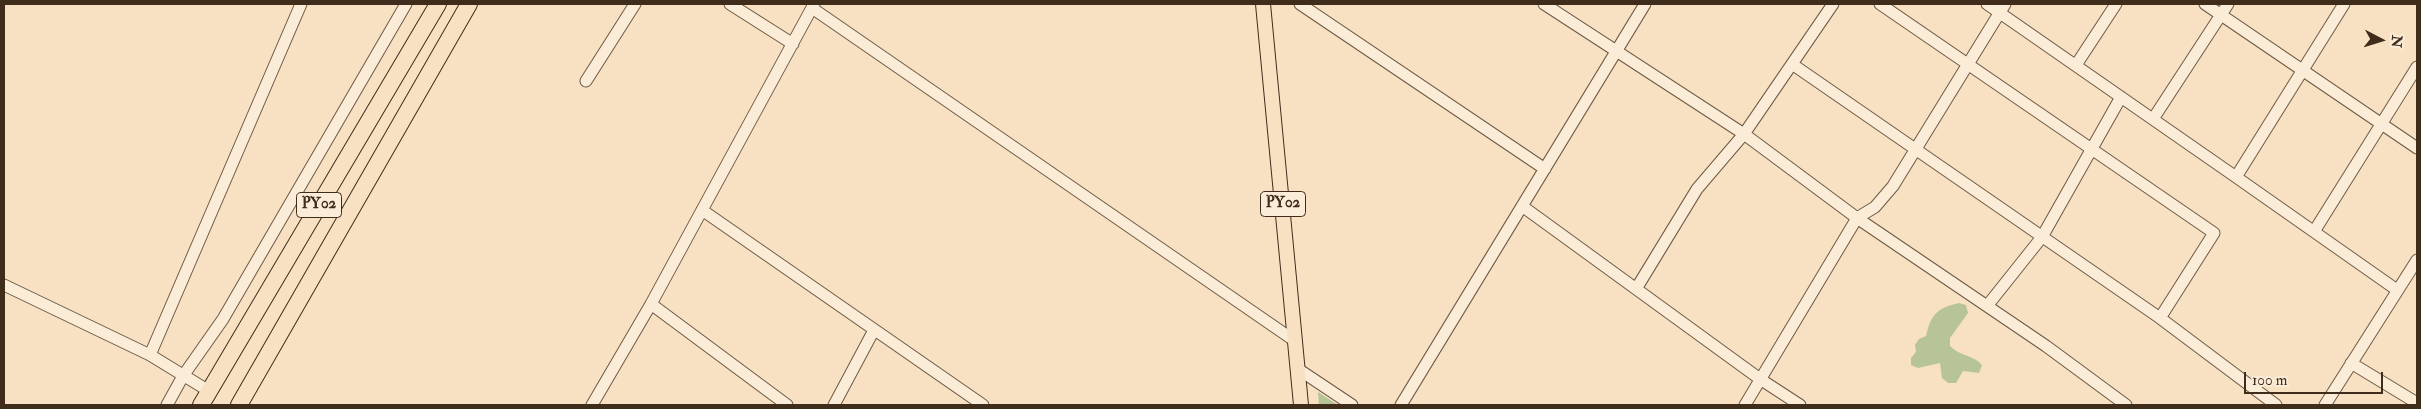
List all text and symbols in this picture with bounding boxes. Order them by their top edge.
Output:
north arrow [2356,15,2406,65]
text: N [2387,34,2405,48]
road number: PY02 [296,192,342,218]
road number: PY02 [1260,192,1306,216]
scale bar [2246,362,2385,394]
text: 100 m [2252,371,2287,390]

